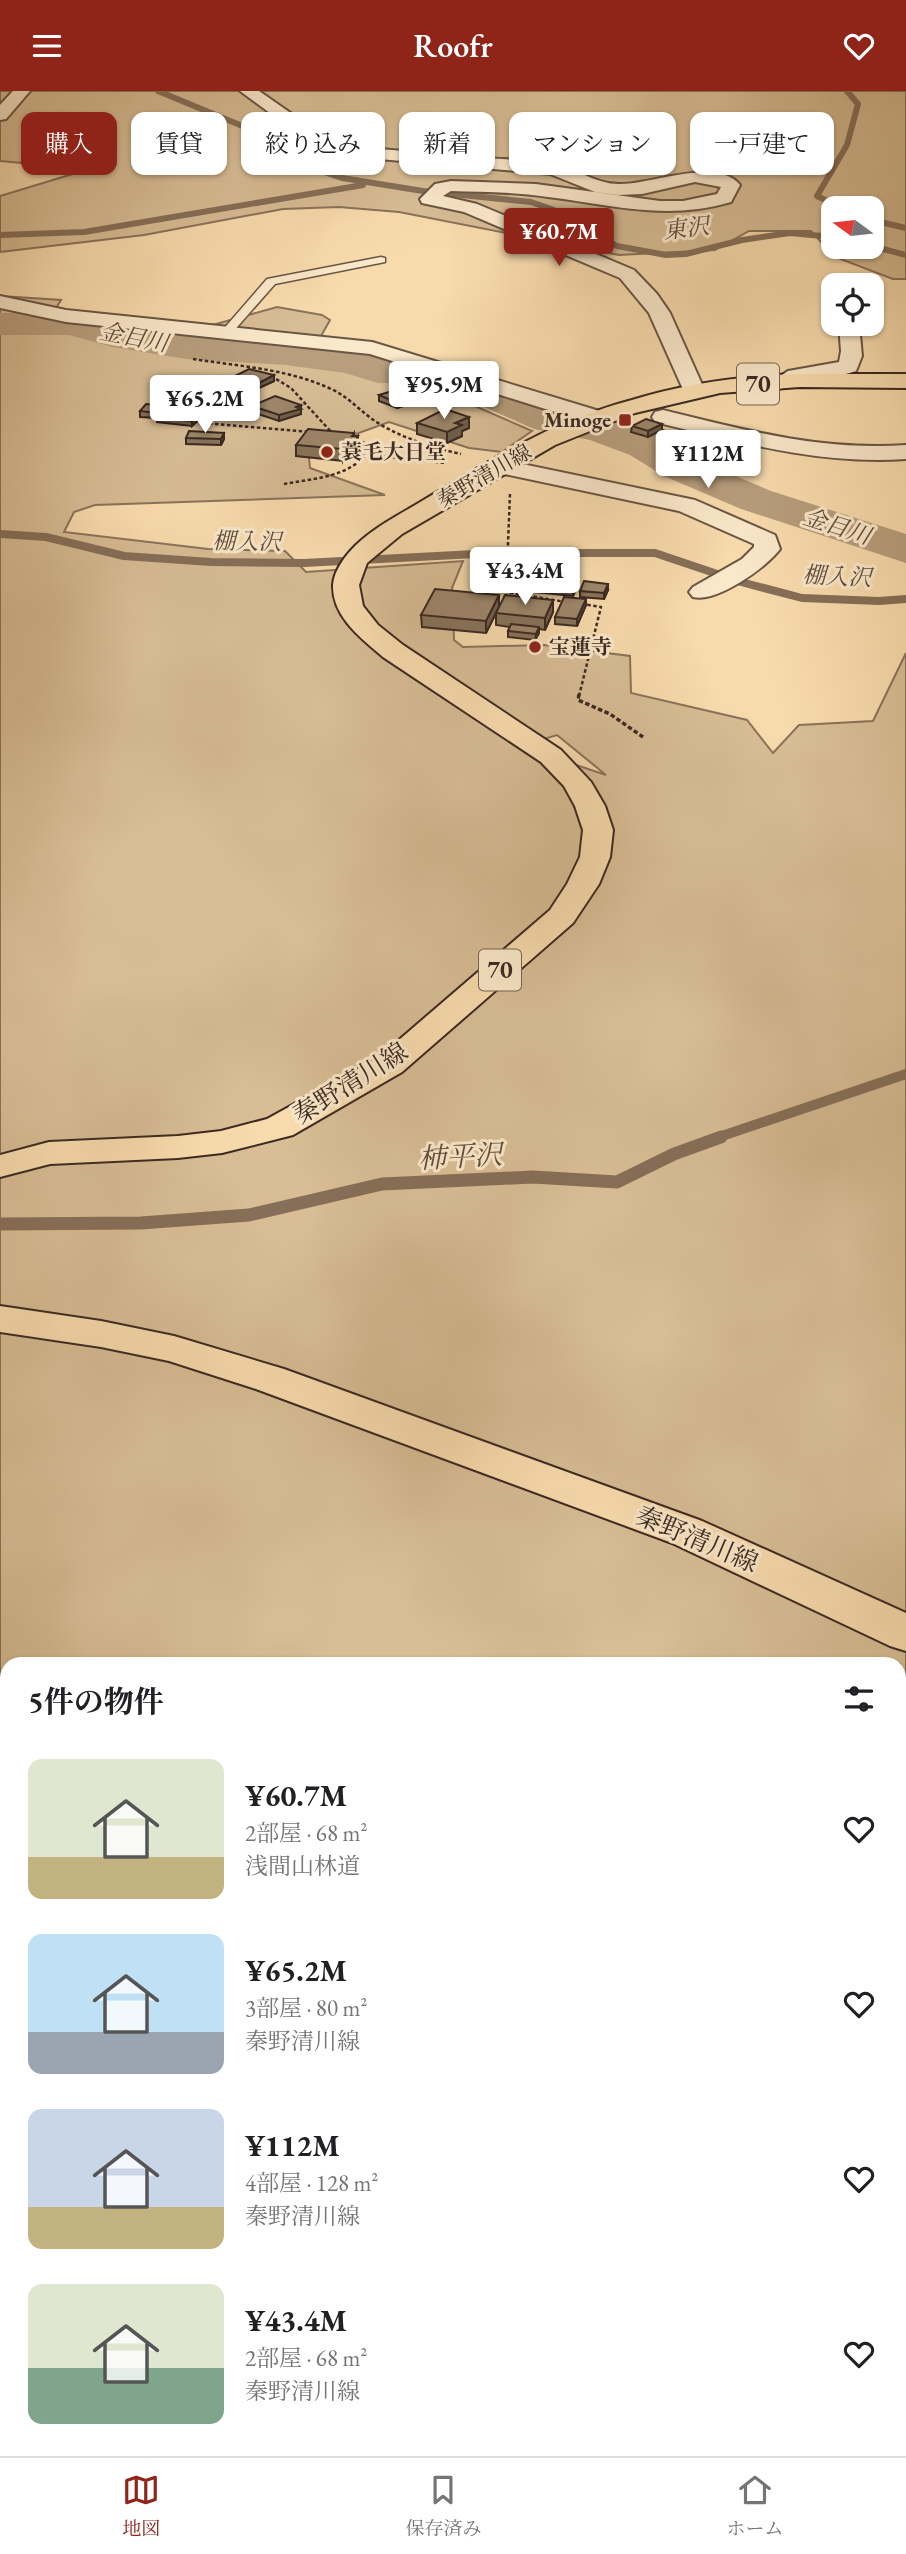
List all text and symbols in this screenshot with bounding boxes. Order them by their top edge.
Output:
text: Roofr [413,25,493,67]
icon: menu [28,27,66,65]
icon: heart [840,27,878,65]
chip: 購入 [21,112,117,175]
chip: 賃貸 [131,112,227,175]
chip: 絞り込み [241,112,385,175]
chip: 新着 [399,112,495,175]
chip: マンション [509,112,676,175]
chip: 一戸建て [690,112,834,175]
north arrow [821,196,884,259]
map controls [821,196,884,336]
pin: ¥60.7M [502,209,616,268]
water label: 東沢 [661,210,714,246]
text: ¥60.7M [520,216,598,246]
button: locate [821,273,884,336]
water label: 金目川 [97,316,174,359]
pin: ¥95.9M [387,361,501,421]
road number: 70 [737,363,779,405]
text: ¥95.9M [405,369,483,399]
pin: ¥65.2M [148,375,262,435]
text: ¥65.2M [166,383,244,413]
place label: Minoge [544,406,611,433]
marker: Minoge [617,412,633,428]
pin: ¥112M [659,431,757,490]
place label: 蓑毛大日堂 [341,438,446,465]
street label: 秦野清川線 [432,438,536,514]
text: ¥112M [672,438,744,468]
marker: 蓑毛大日堂 [319,444,335,460]
water label: 金目川 [800,501,877,552]
water label: 棚入沢 [212,525,285,557]
pin: ¥43.4M [468,547,582,607]
text: ¥43.4M [486,555,564,585]
water label: 棚入沢 [802,559,875,593]
place label: 宝蓮寺 [549,633,612,660]
marker: 宝蓮寺 [527,639,543,655]
road number: 70 [479,949,521,991]
street label: 秦野清川線 [286,1034,414,1132]
water label: 柿平沢 [417,1136,506,1176]
street label: 秦野清川線 [631,1498,763,1580]
icon: filters [840,1680,878,1718]
text: 5件の物件 [28,1682,164,1721]
text: ¥60.7M [245,1776,347,1815]
icon: home [84,1787,168,1871]
icon: heart [840,1810,878,1848]
text: 2部屋 · 68 m² [245,1818,367,1848]
text: 浅間山林道 [245,1851,360,1881]
text: ¥65.2M [245,1951,347,1990]
icon: home [84,1962,168,2046]
icon: heart [840,1985,878,2023]
text: 3部屋 · 80 m² [245,1993,367,2023]
text: 秦野清川線 [245,2026,360,2056]
text: ¥112M [245,2126,340,2165]
icon: home [84,2137,168,2221]
icon: heart [840,2160,878,2198]
text: 4部屋 · 128 m² [245,2168,378,2198]
text: 秦野清川線 [245,2201,360,2231]
text: ¥43.4M [245,2301,347,2340]
icon: home [84,2312,168,2396]
icon: heart [840,2335,878,2373]
text: 2部屋 · 68 m² [245,2343,367,2373]
text: 秦野清川線 [245,2376,360,2406]
tab: 地図 [122,2471,161,2541]
tab: 保存済み [405,2471,482,2541]
tab: ホーム [726,2471,784,2541]

